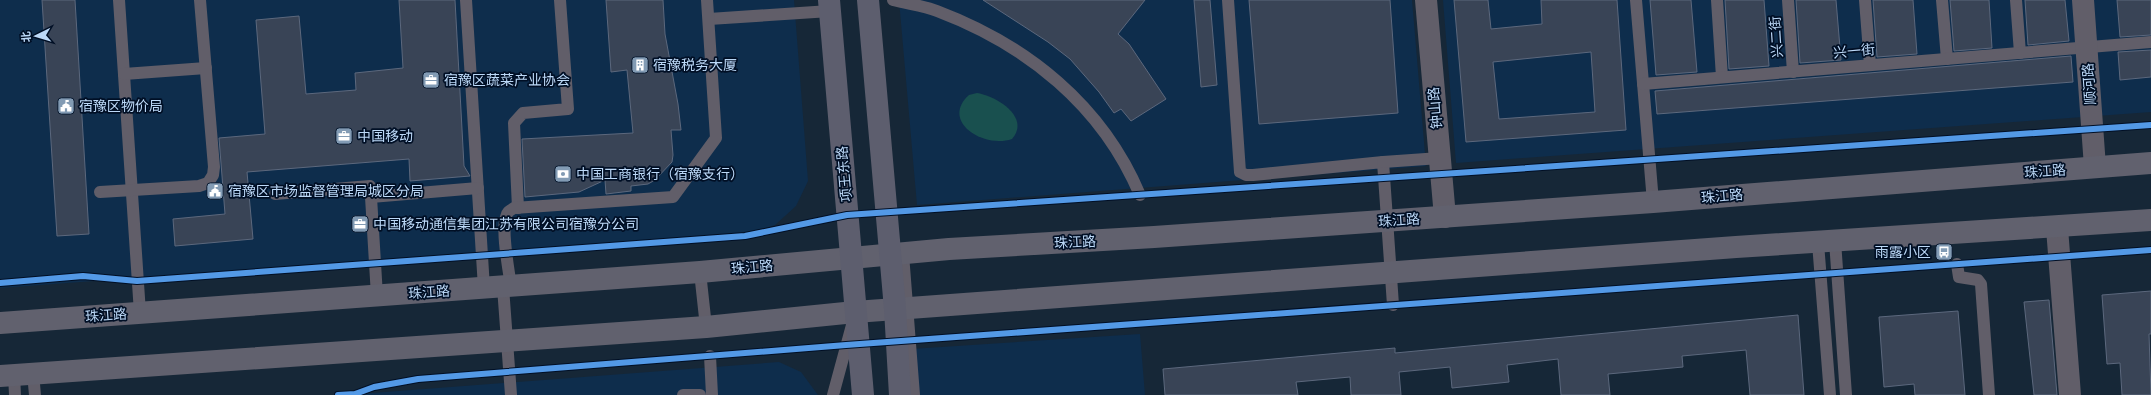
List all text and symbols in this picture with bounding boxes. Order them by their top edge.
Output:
street label: 兴二街 [1764,15,1786,59]
north arrow [16,16,56,56]
text: 北 [17,31,33,43]
street label: 兴一街 [1832,38,1876,62]
place label: 宿豫税务大厦 [653,54,737,74]
building icon: 宿豫税务大厦 [630,55,650,75]
street label: 顺河路 [2077,62,2099,106]
place label: 宿豫区蔬菜产业协会 [444,69,570,89]
office icon: 宿豫区蔬菜产业协会 [421,70,441,90]
street label: 钟山路 [1422,86,1446,130]
place label: 宿豫区物价局 [79,95,163,115]
public building icon: 宿豫区物价局 [56,96,76,116]
place label: 中国移动 [357,125,413,145]
office icon: 中国移动 [334,126,354,146]
street label: 项王东路 [831,145,855,203]
street label: 珠江路 [2023,159,2067,181]
place label: 中国工商银行（宿豫支行） [576,163,744,183]
bank icon: 中国工商银行（宿豫支行） [553,164,573,184]
place label: 宿豫区市场监督管理局城区分局 [228,180,424,200]
public building icon: 宿豫区市场监督管理局城区分局 [205,181,225,201]
street label: 珠江路 [1700,183,1744,207]
street label: 珠江路 [1377,208,1421,230]
place label: 中国移动通信集团江苏有限公司宿豫分公司 [373,213,639,233]
office icon: 中国移动通信集团江苏有限公司宿豫分公司 [350,214,370,234]
street label: 珠江路 [1053,230,1096,252]
place label: 雨露小区 [1875,241,1931,261]
bus stop icon: 雨露小区 [1934,242,1954,262]
street label: 珠江路 [730,254,774,278]
street label: 珠江路 [407,280,451,302]
street label: 珠江路 [84,303,128,325]

